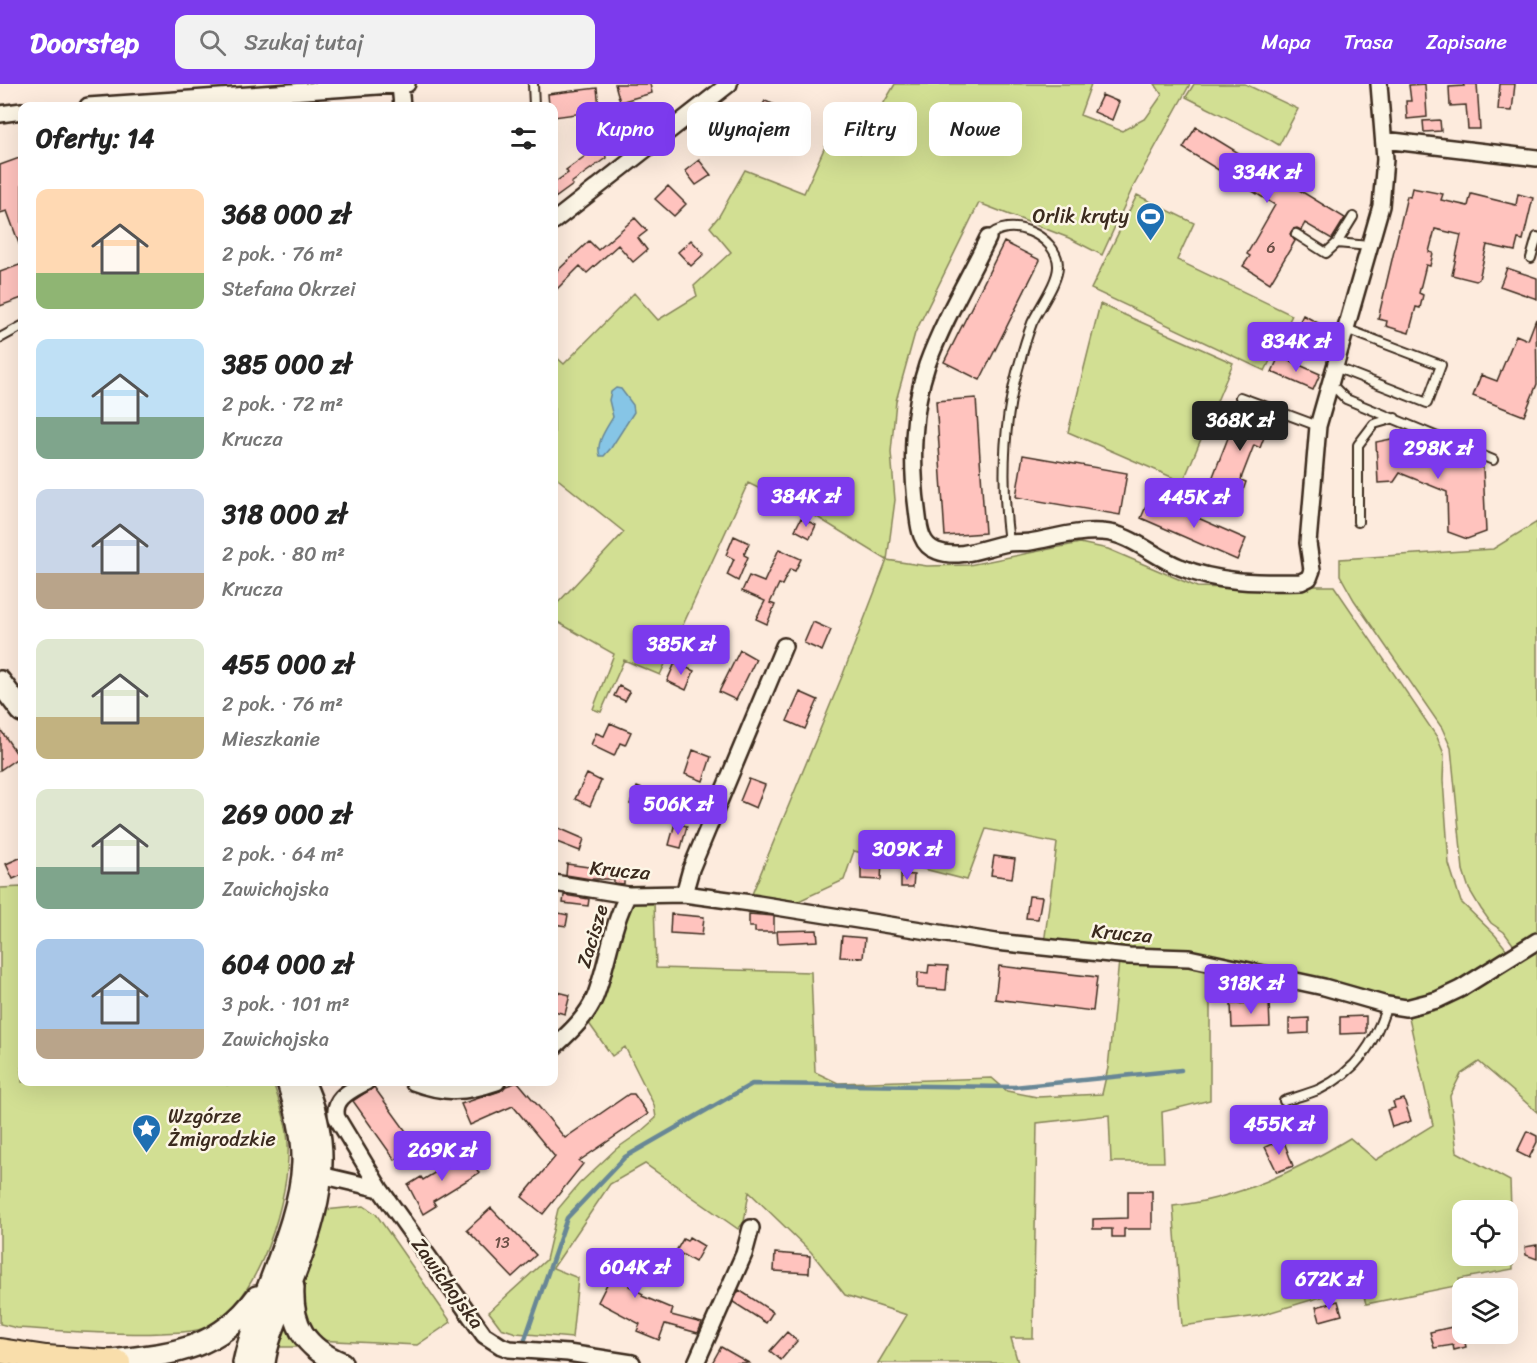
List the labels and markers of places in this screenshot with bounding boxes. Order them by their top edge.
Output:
pin: 334K zł [1212,153,1322,204]
place label: Orlik kryty [1033,199,1130,234]
sports icon: Orlik kryty [1134,200,1166,242]
pin: 834K zł [1241,322,1351,373]
pin: 368K zł [1185,401,1295,452]
pin: 298K zł [1383,429,1493,480]
pin: 384K zł [751,477,861,528]
pin: 445K zł [1139,478,1249,529]
pin: 385K zł [626,625,736,676]
pin: 506K zł [623,785,733,836]
pin: 309K zł [852,830,962,881]
pin: 318K zł [1196,964,1306,1015]
place label: Wzgórze Żmigrodzkie [168,1099,276,1157]
pin: 455K zł [1224,1105,1334,1156]
place icon: Wzgórze Żmigrodzkie [131,1112,163,1154]
pin: 269K zł [387,1131,497,1182]
pin: 604K zł [580,1248,690,1299]
pin: 672K zł [1274,1260,1384,1311]

